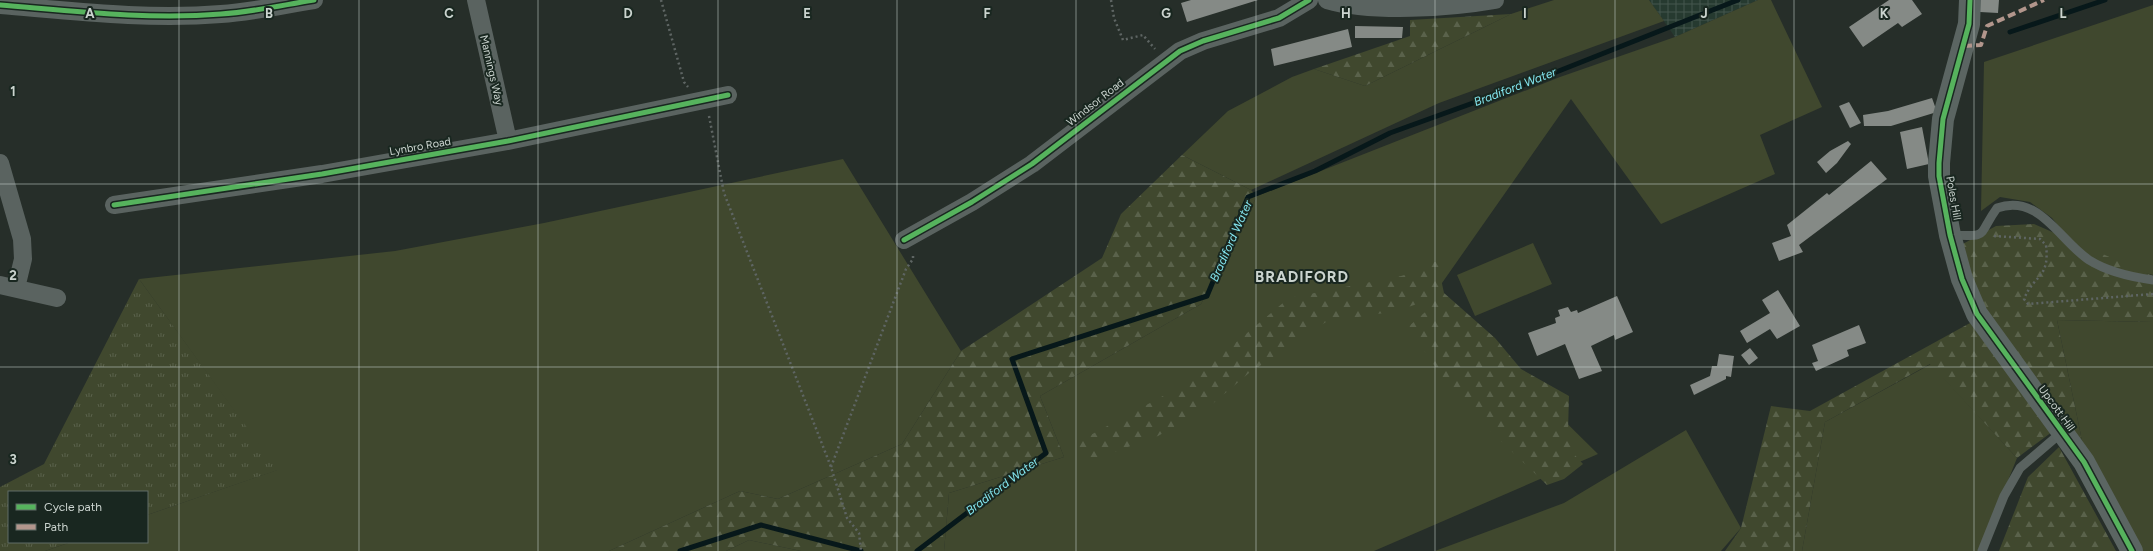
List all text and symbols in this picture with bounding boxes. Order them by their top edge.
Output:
text: A [85,6,95,21]
text: B [265,6,273,21]
text: C [444,6,454,21]
text: D [623,6,633,21]
text: E [803,6,811,21]
text: F [983,6,991,21]
text: G [1161,6,1171,21]
text: H [1341,6,1351,21]
text: I [1523,6,1527,21]
text: J [1700,6,1708,21]
text: K [1880,6,1889,21]
text: L [2060,6,2067,21]
street label: Mannings Way [477,34,506,107]
water label: Bradiford Water [1472,65,1559,109]
street label: Windsor Road [1064,76,1126,129]
text: 1 [10,84,16,99]
street label: Lynbro Road [388,135,452,158]
street label: Poles Hill [1943,175,1964,221]
water label: Bradiford Water [1207,198,1255,284]
text: 2 [9,268,17,283]
district label: BRADIFORD [1255,268,1349,286]
street label: Upcott Hill [2036,383,2078,434]
text: 3 [9,452,17,467]
water label: Bradiford Water [963,454,1042,518]
legend [8,491,148,543]
text: Cycle path [44,500,102,514]
text: Path [44,520,68,534]

